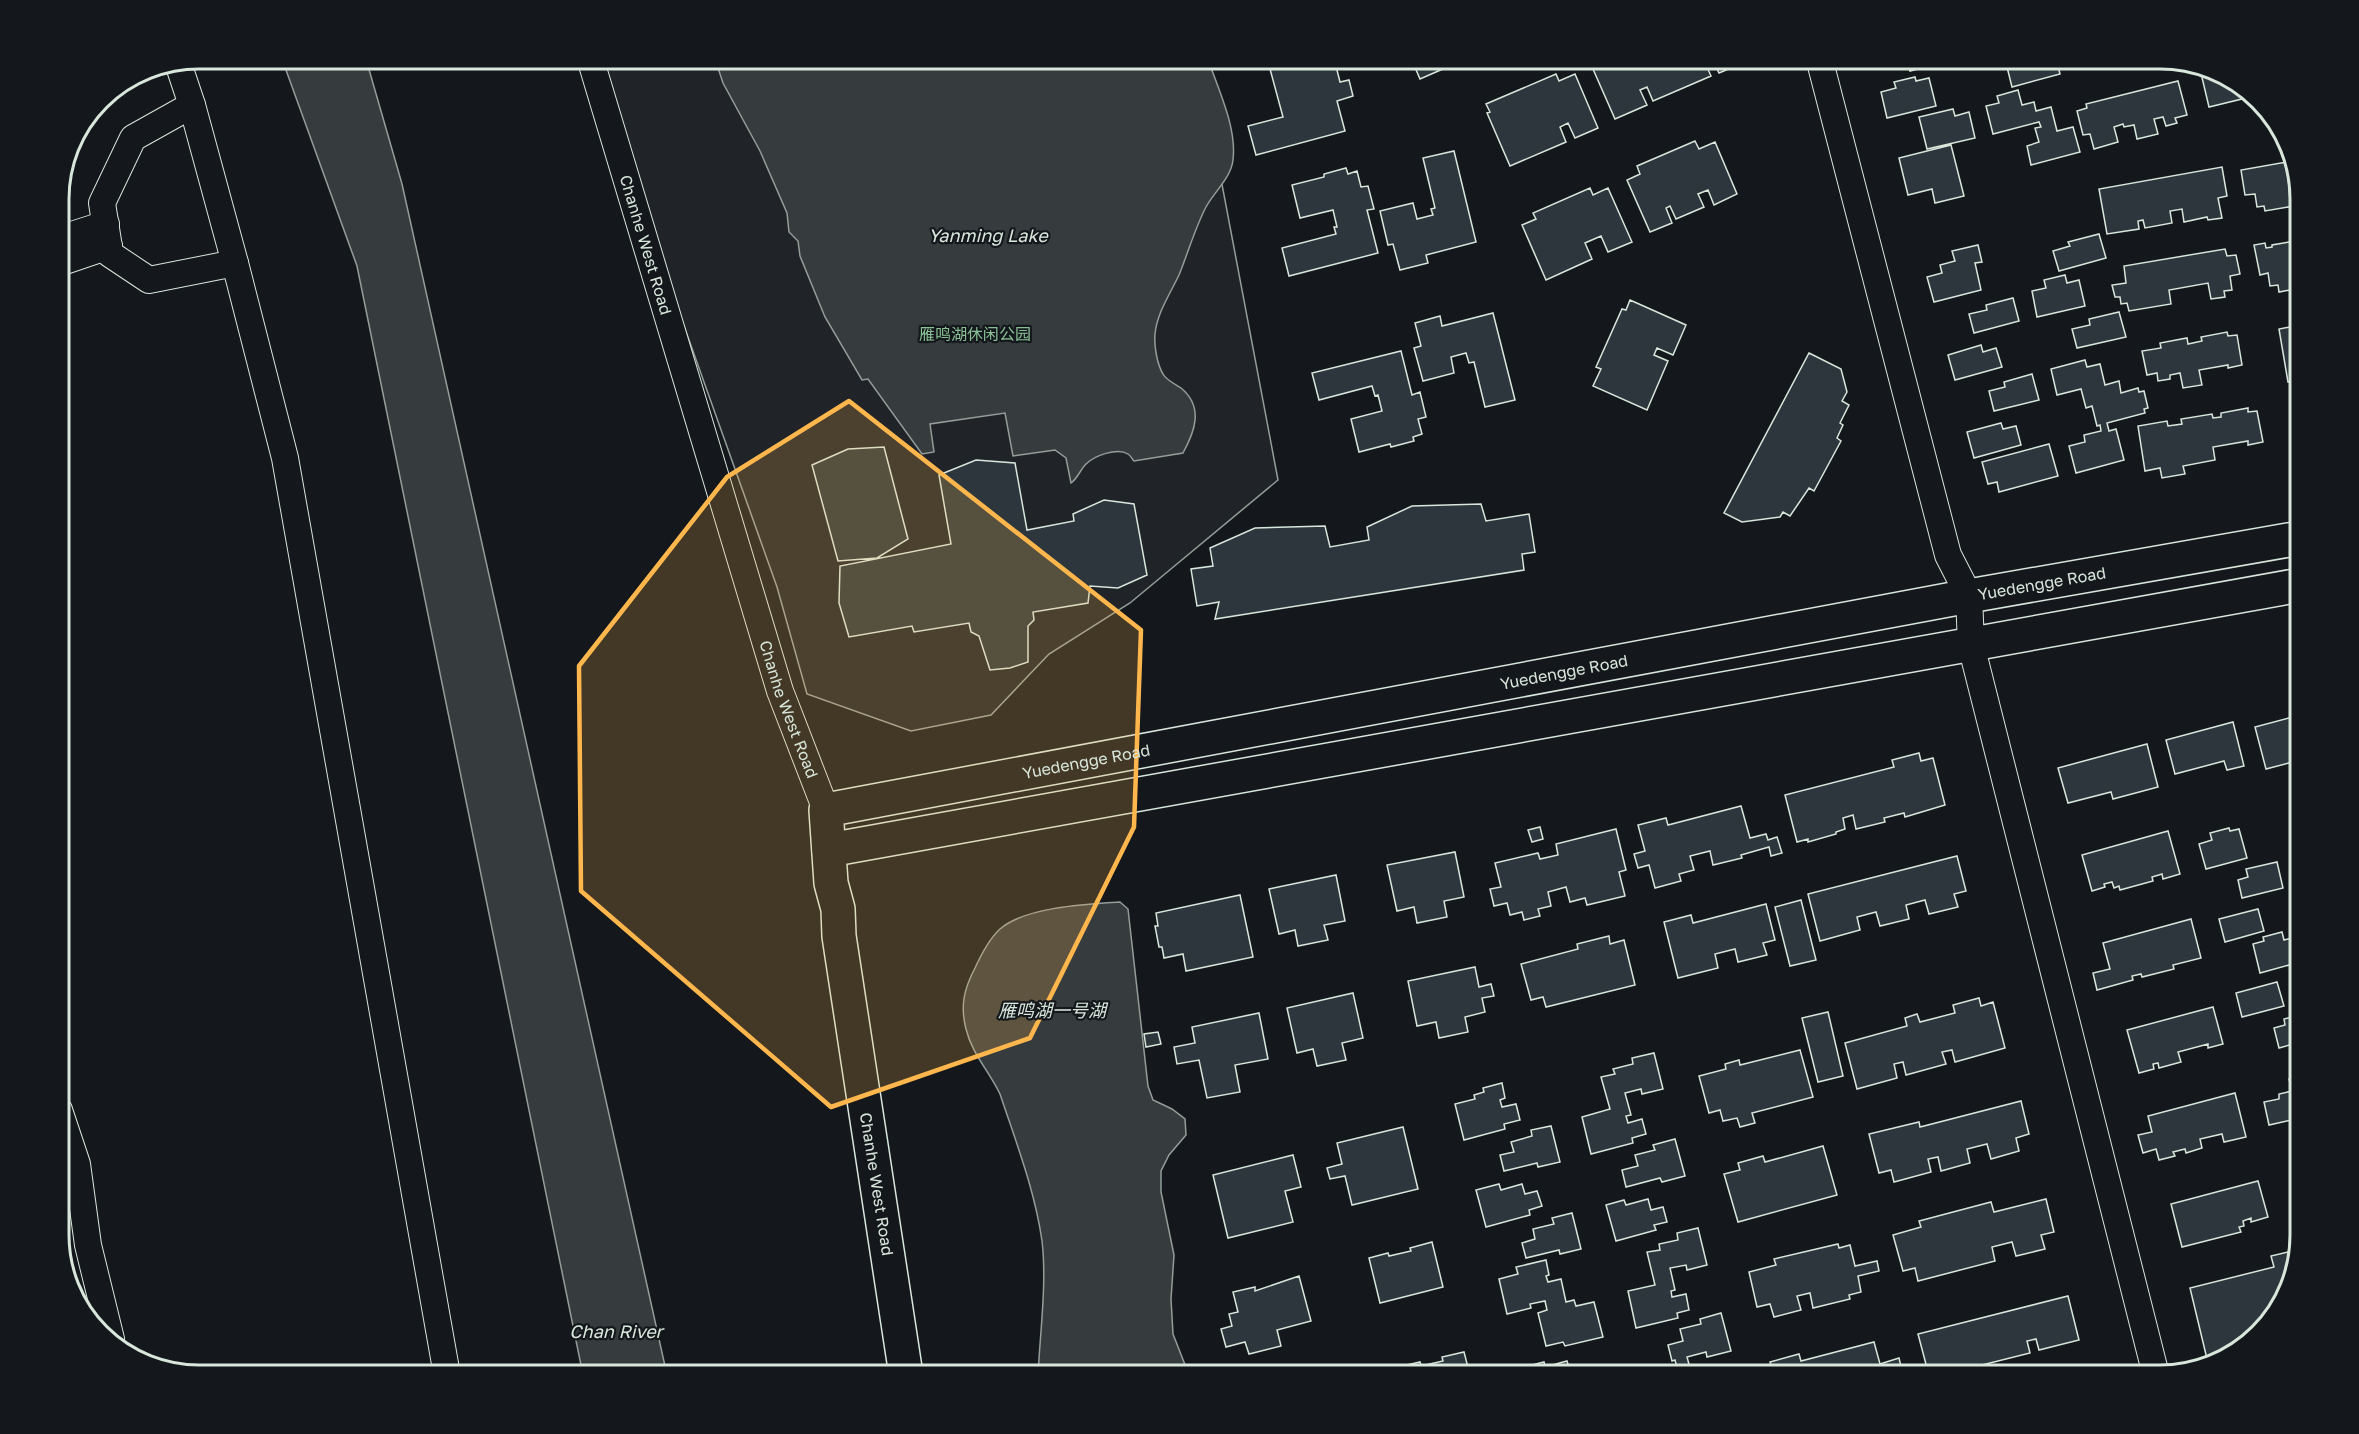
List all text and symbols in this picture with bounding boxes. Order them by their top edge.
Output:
street label: Chanhe West Road [616,172,676,317]
water label: Yanming Lake [928,224,1049,246]
park label: 雁鸣湖休闲公园 [919,324,1031,344]
street label: Yuedengge Road [1976,562,2107,604]
street label: Chanhe West Road [755,638,823,781]
street label: Yuedengge Road [1499,650,1629,694]
street label: Yuedengge Road [1021,740,1152,783]
water label: 雁鸣湖一号湖 [998,999,1109,1021]
street label: Chanhe West Road [856,1111,898,1257]
water label: Chan River [569,1320,666,1342]

